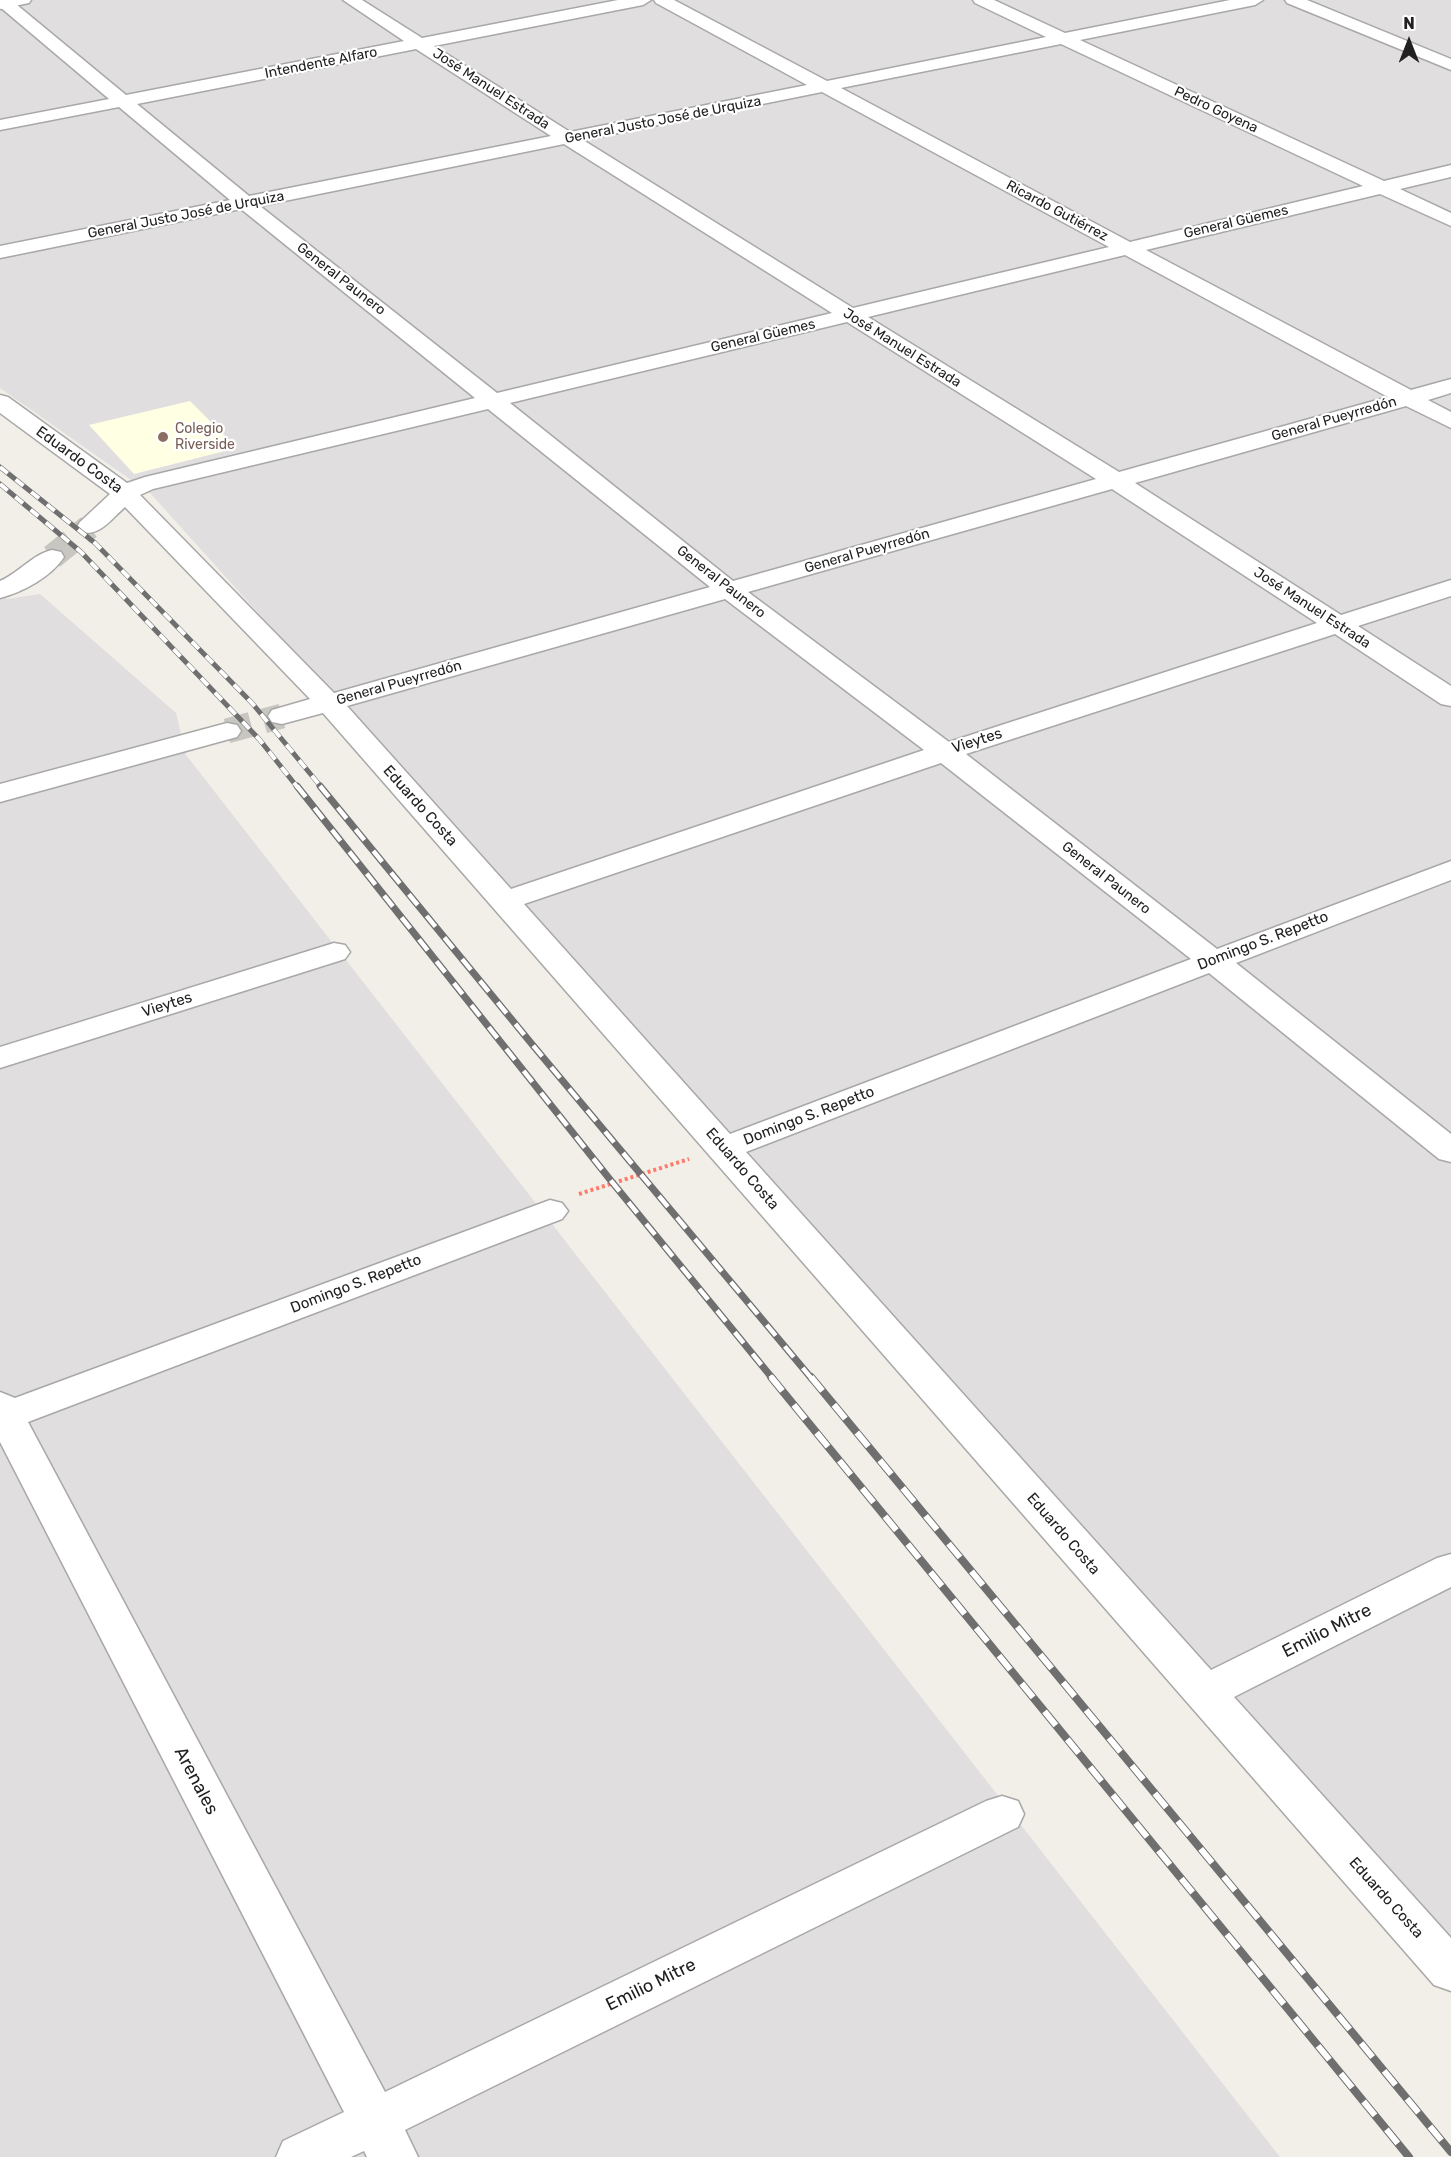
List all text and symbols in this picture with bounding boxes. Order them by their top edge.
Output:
north arrow [1379,12,1439,72]
text: N [1403,14,1415,33]
street label: Intendente Alfaro [263,44,379,82]
street label: José Manuel Estrada [429,45,553,133]
street label: Pedro Goyena [1171,83,1261,137]
street label: General Justo José de Urquiza [563,93,763,147]
street label: Ricardo Gutiérrez [1003,177,1111,245]
street label: General Justo José de Urquiza [86,188,286,242]
street label: General Güemes [1182,202,1290,242]
street label: General Paunero [293,239,389,319]
street label: José Manuel Estrada [840,305,964,391]
street label: General Güemes [709,316,817,356]
street label: General Pueyrredón [1270,393,1398,445]
place label: Colegio Riverside [175,421,235,454]
street label: Eduardo Costa [32,423,126,497]
marker: Colegio Riverside [156,430,170,444]
street label: General Pueyrredón [803,525,931,577]
street label: General Paunero [673,542,769,622]
street label: José Manuel Estrada [1250,564,1374,652]
street label: General Pueyrredón [335,657,463,709]
street label: Vieytes [950,724,1004,758]
street label: Eduardo Costa [379,762,461,850]
street label: General Paunero [1058,838,1154,918]
street label: Domingo S. Repetto [1195,908,1331,974]
street label: Vieytes [140,988,194,1022]
street label: Domingo S. Repetto [741,1083,877,1149]
street label: Eduardo Costa [702,1124,782,1214]
street label: Domingo S. Repetto [288,1251,424,1317]
street label: Eduardo Costa [1023,1489,1103,1579]
street label: Emilio Mitre [1279,1599,1375,1663]
street label: Arenales [169,1744,223,1818]
street label: Eduardo Costa [1345,1854,1427,1942]
street label: Emilio Mitre [603,1954,699,2016]

